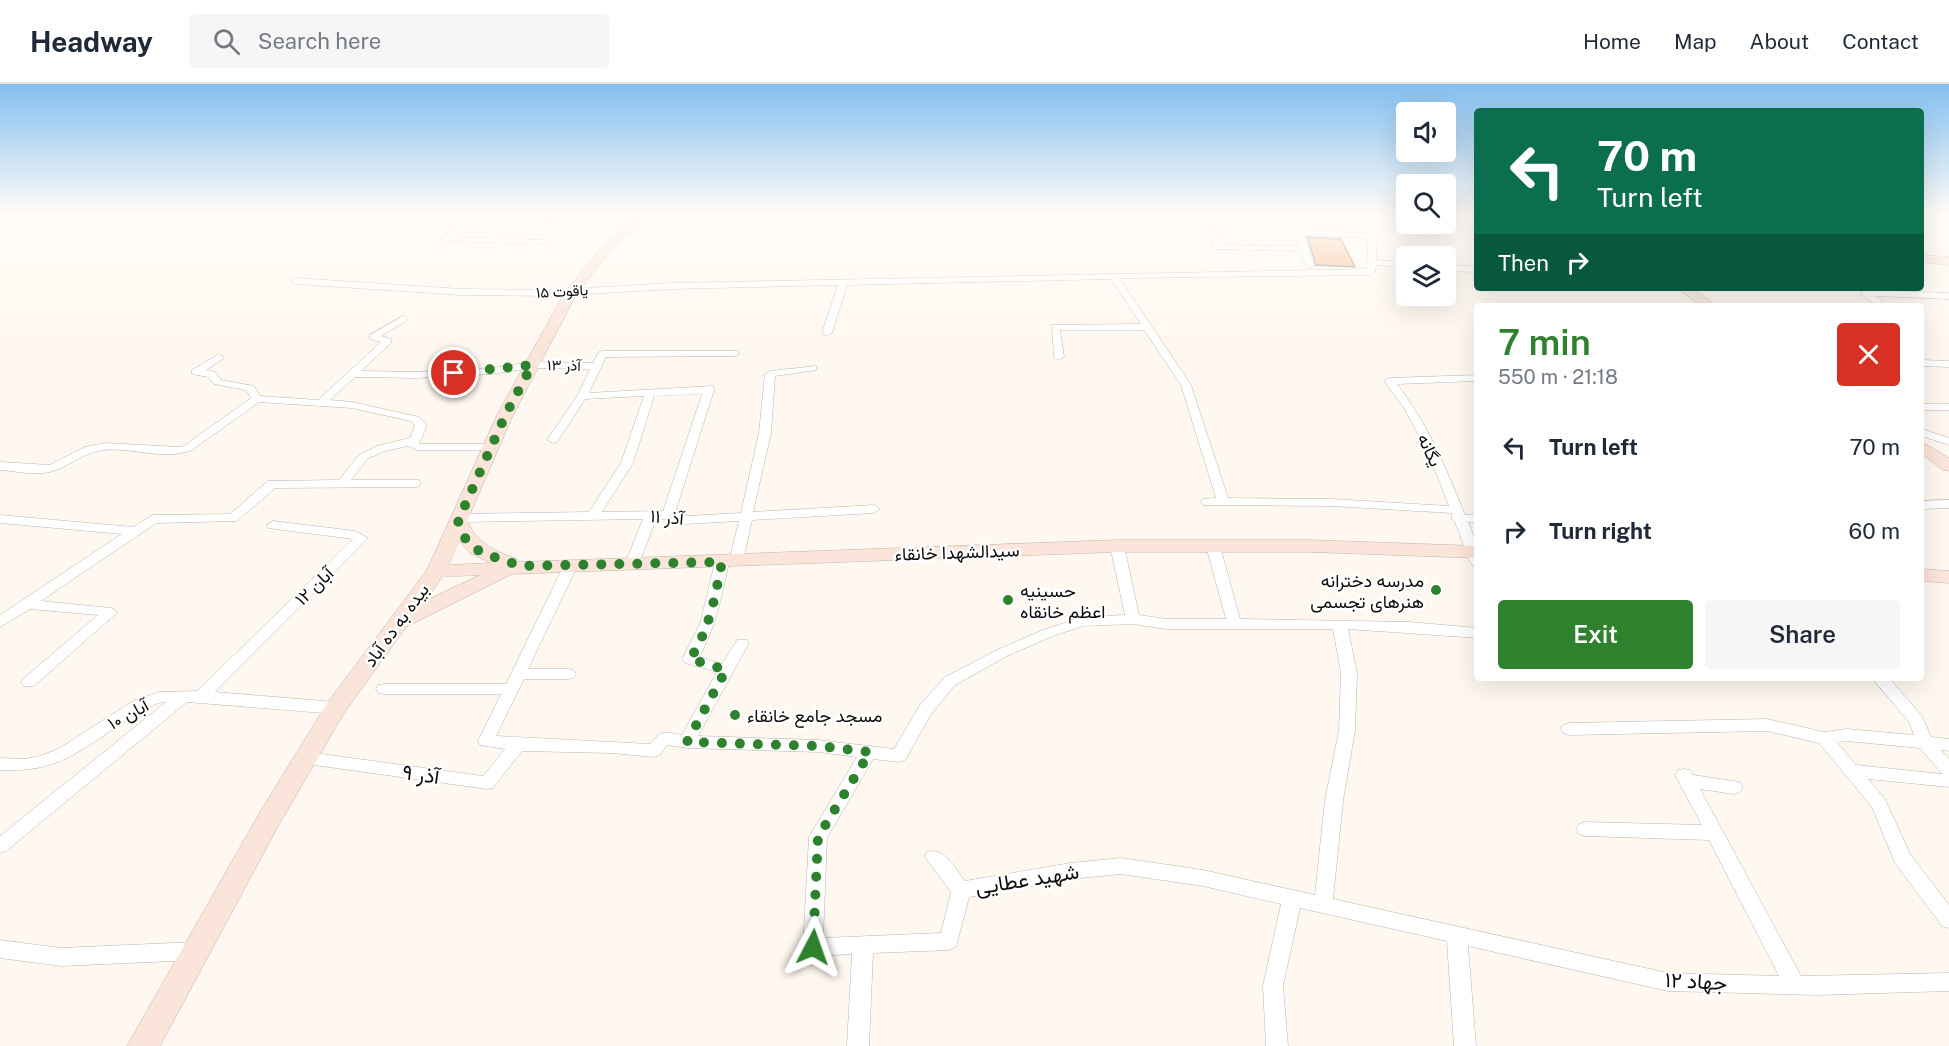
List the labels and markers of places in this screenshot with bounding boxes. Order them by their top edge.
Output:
pin [428,347,479,398]
place label: مدرسه دخترانه هنرهای تجسمی [1310,570,1424,613]
place label: حسینیه اعظم خانقاه [1020,580,1105,624]
marker: مدرسه دخترانه هنرهای تجسمی [1429,583,1443,597]
marker: حسینیه اعظم خانقاه [1001,593,1015,607]
place label: مسجد جامع خانقاء [747,705,882,728]
marker: مسجد جامع خانقاء [728,708,742,722]

